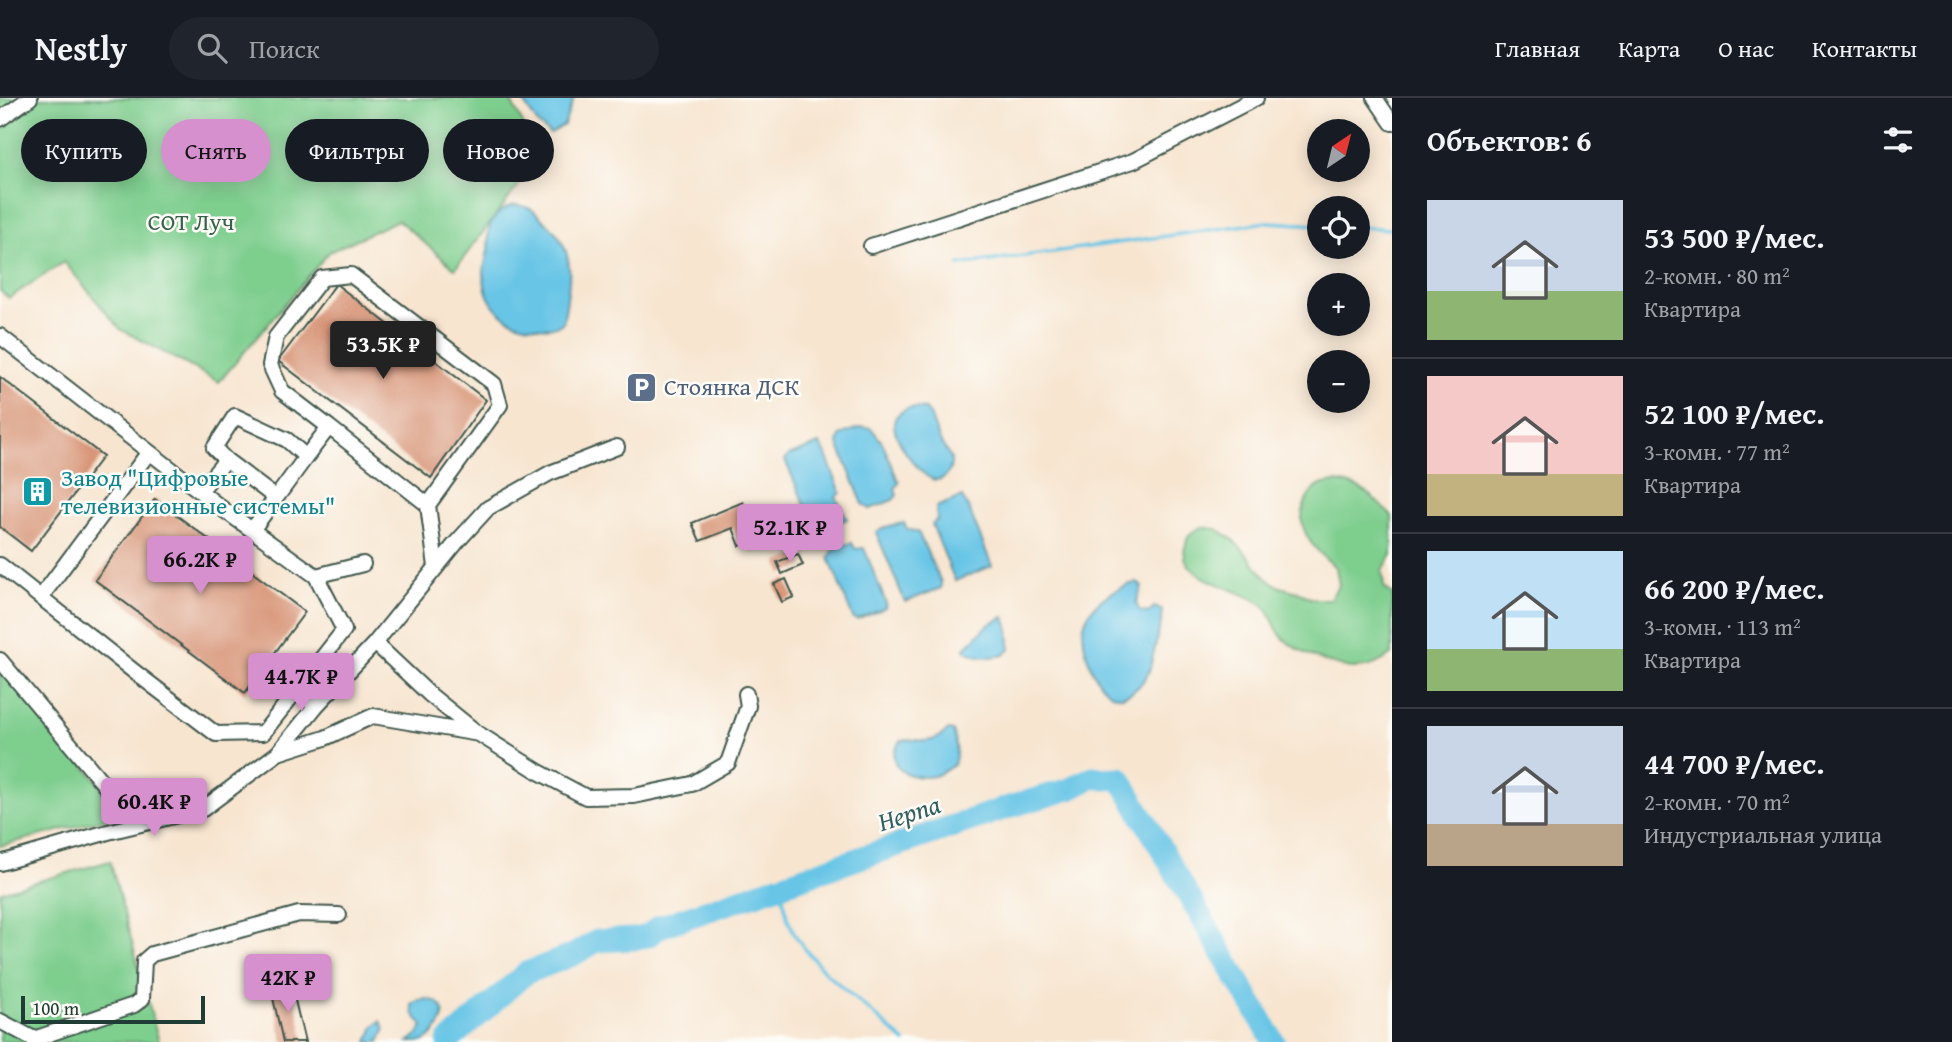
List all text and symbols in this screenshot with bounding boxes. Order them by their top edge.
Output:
search box [169,17,659,80]
text: Nestly [35,24,127,72]
icon: search [193,29,231,67]
text: Поиск [249,29,320,68]
text: Главная [1495,31,1580,66]
text: Карта [1618,31,1680,66]
text: О нас [1718,31,1774,66]
text: Контакты [1812,31,1917,66]
text: Объектов: 6 [1427,118,1591,162]
chip: Купить [21,119,147,182]
chip: Снять [161,119,271,182]
chip: Фильтры [285,119,429,182]
chip: Новое [443,119,554,182]
north arrow [1307,119,1370,182]
map controls [1307,119,1370,413]
icon: filters [1879,121,1917,159]
button: locate [1307,196,1370,259]
park label: СОТ Луч [148,204,234,239]
text: 53 500 ₽/мес. [1644,215,1825,259]
icon: home [1483,228,1567,312]
text: 2-комн. · 80 m² [1644,259,1790,292]
button: + [1307,273,1370,336]
text: Квартира [1644,292,1741,325]
pin: 53.5K ₽ [318,322,448,381]
text: 53.5K ₽ [346,327,420,360]
button: − [1307,350,1370,413]
place label: Стоянка ДСК [664,369,800,404]
parking icon: Стоянка ДСК [624,370,658,404]
text: 52 100 ₽/мес. [1644,391,1825,435]
icon: home [1483,404,1567,488]
text: 3-комн. · 77 m² [1644,435,1790,468]
place label: Завод "Цифровые телевизионные системы" [61,460,335,523]
text: Квартира [1644,468,1741,501]
building icon: Завод "Цифровые телевизионные системы" [21,475,55,509]
pin: 52.1K ₽ [725,504,855,564]
text: 52.1K ₽ [753,510,827,543]
pin: 66.2K ₽ [135,536,265,596]
text: 66.2K ₽ [163,542,237,575]
text: 66 200 ₽/мес. [1644,566,1825,610]
icon: home [1483,579,1567,663]
text: 3-комн. · 113 m² [1644,610,1801,643]
text: Квартира [1644,643,1741,676]
pin: 44.7K ₽ [236,654,366,713]
text: 44.7K ₽ [264,659,338,692]
text: 44 700 ₽/мес. [1644,741,1825,785]
icon: home [1483,754,1567,838]
pin: 60.4K ₽ [89,778,219,838]
text: 60.4K ₽ [117,784,191,817]
water label: Нерпа [873,784,945,841]
text: 2-комн. · 70 m² [1644,785,1790,818]
text: Индустриальная улица [1644,818,1882,851]
pin: 42K ₽ [239,954,337,1014]
text: 42K ₽ [260,960,316,993]
scale bar [21,993,205,1025]
text: 100 m [32,994,79,1022]

